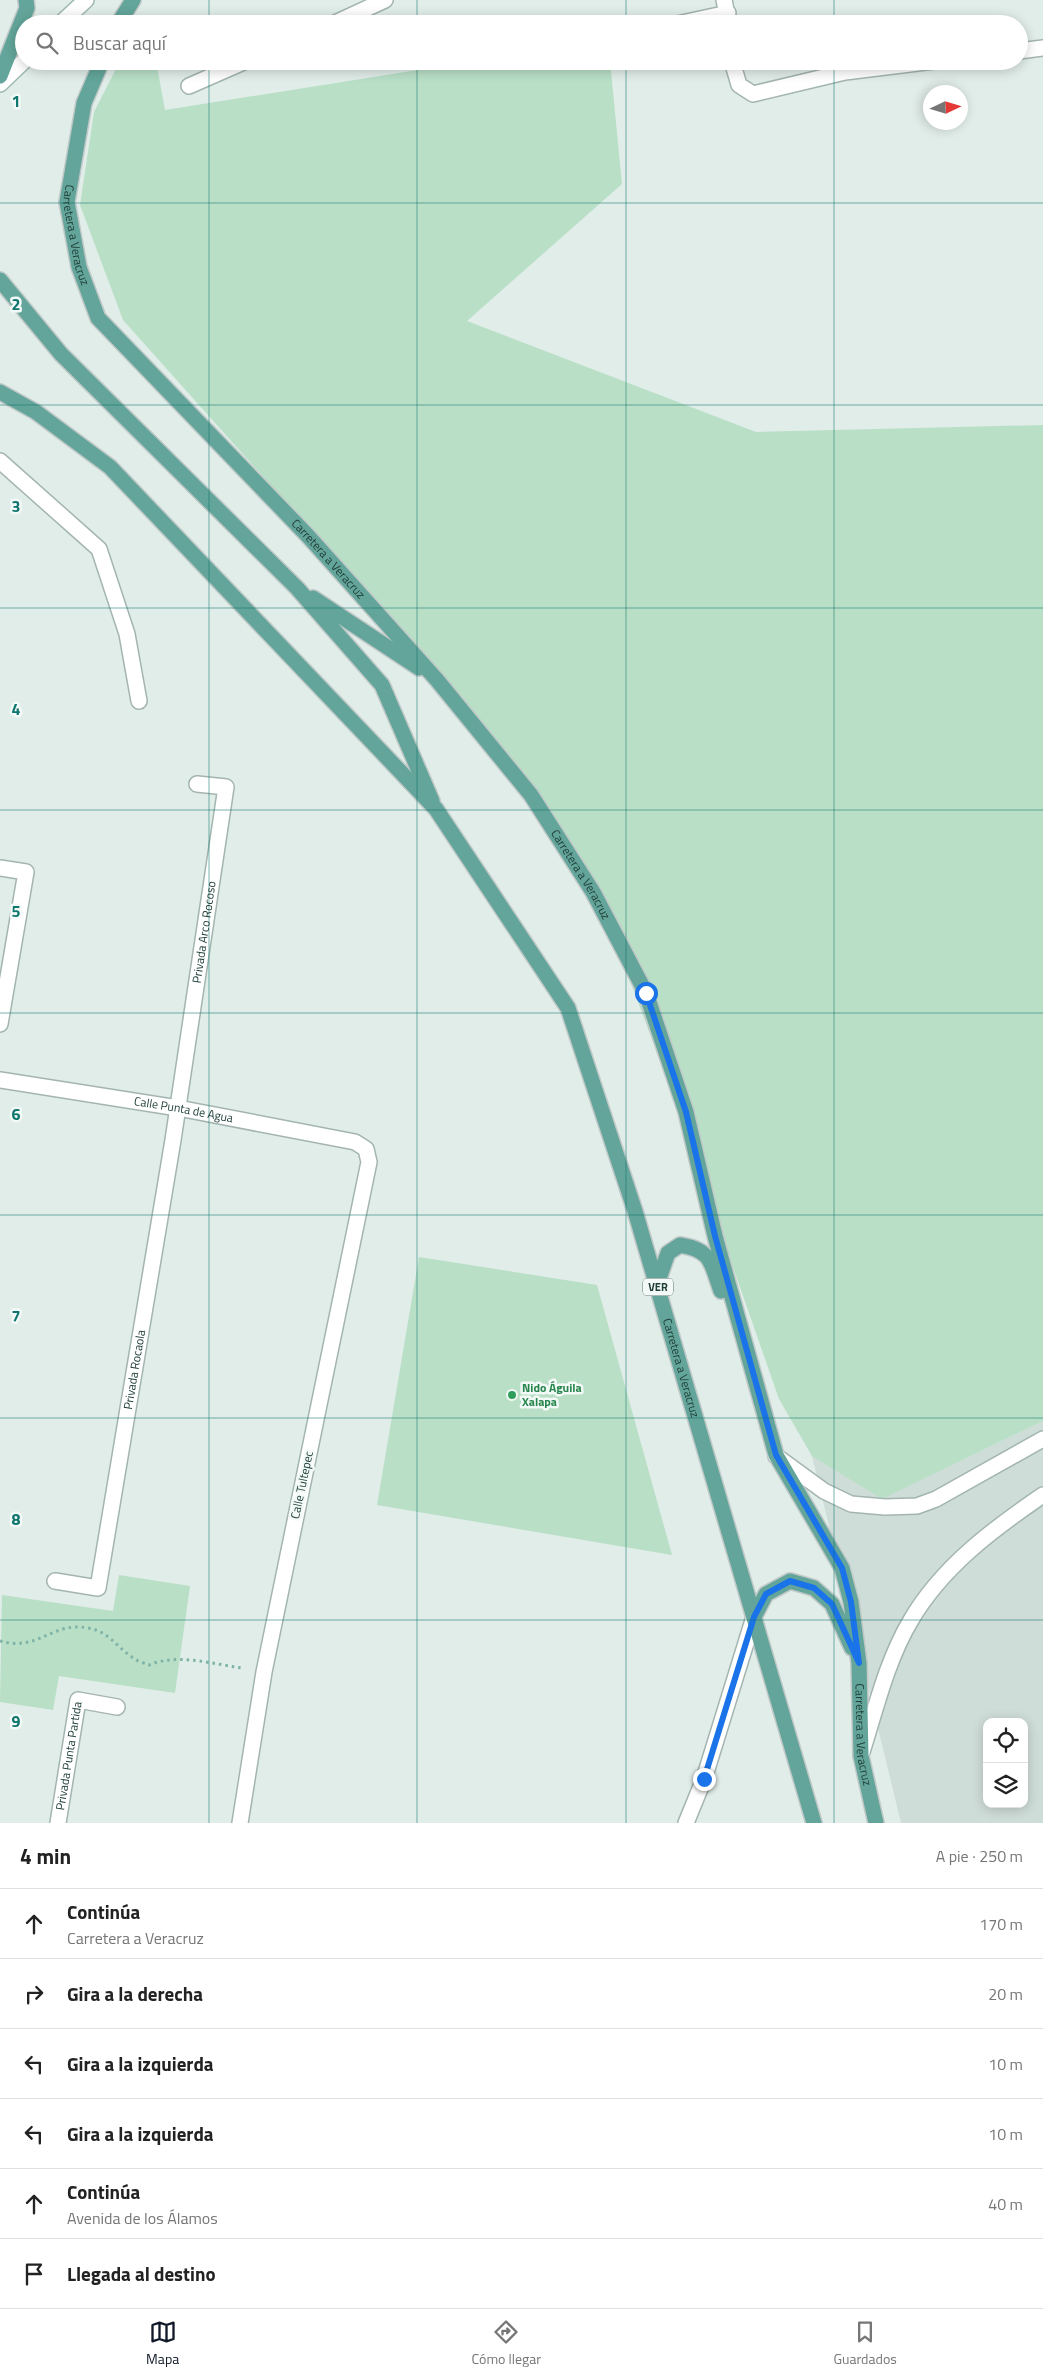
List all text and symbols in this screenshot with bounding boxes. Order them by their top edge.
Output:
search box [15,15,1028,70]
text: Buscar aquí [73,28,166,57]
icon: search [33,29,61,57]
north arrow [923,85,968,130]
text: 1 [12,89,20,113]
street label: Carretera a Veracruz [58,183,95,288]
text: 2 [12,292,20,316]
text: 3 [12,494,20,518]
street label: Carretera a Veracruz [287,514,370,603]
text: 4 [12,697,21,721]
street label: Carretera a Veracruz [546,825,616,923]
street label: Privada Arco Rocoso [187,880,221,984]
text: 5 [12,899,21,923]
route start [635,982,658,1005]
street label: Calle Punta de Agua [133,1091,235,1127]
text: 6 [12,1102,21,1126]
road number: VER [643,1278,673,1295]
text: 7 [12,1304,20,1328]
street label: Carretera a Veracruz [658,1316,705,1420]
street label: Privada Rocaola [118,1328,150,1411]
place label: Nido Águila Xalapa [522,1378,582,1411]
marker: Nido Águila Xalapa [506,1389,518,1401]
street label: Calle Tultepec [285,1449,318,1521]
text: 8 [12,1507,21,1531]
street label: Carretera a Veracruz [850,1683,877,1787]
street label: Privada Punta Partida [50,1700,87,1812]
text: 9 [12,1709,21,1733]
map controls [983,1718,1028,1808]
button: locate [983,1718,1028,1763]
button: layers [983,1763,1028,1808]
route end [693,1768,716,1791]
text: 4 min [20,1840,71,1872]
text: A pie · 250 m [936,1844,1023,1868]
text: Continúa [67,1897,140,1926]
icon: ahead [20,1910,48,1938]
text: 170 m [979,1912,1023,1936]
text: Carretera a Veracruz [67,1926,204,1950]
text: Gira a la derecha [67,1979,203,2008]
icon: right [20,1980,48,2008]
text: 20 m [988,1982,1023,2006]
text: Gira a la izquierda [67,2049,214,2078]
icon: left [20,2050,48,2078]
text: 10 m [988,2052,1023,2076]
text: Gira a la izquierda [67,2119,214,2148]
icon: left [20,2120,48,2148]
text: 10 m [988,2122,1023,2146]
text: Continúa [67,2177,140,2206]
icon: ahead [20,2190,48,2218]
text: 40 m [988,2192,1023,2216]
text: Avenida de los Álamos [67,2206,218,2230]
text: Llegada al destino [67,2259,216,2288]
icon: arrive [20,2260,48,2288]
tab: Mapa [146,2318,179,2369]
tab: Cómo llegar [472,2318,541,2369]
tab: Guardados [833,2318,897,2369]

